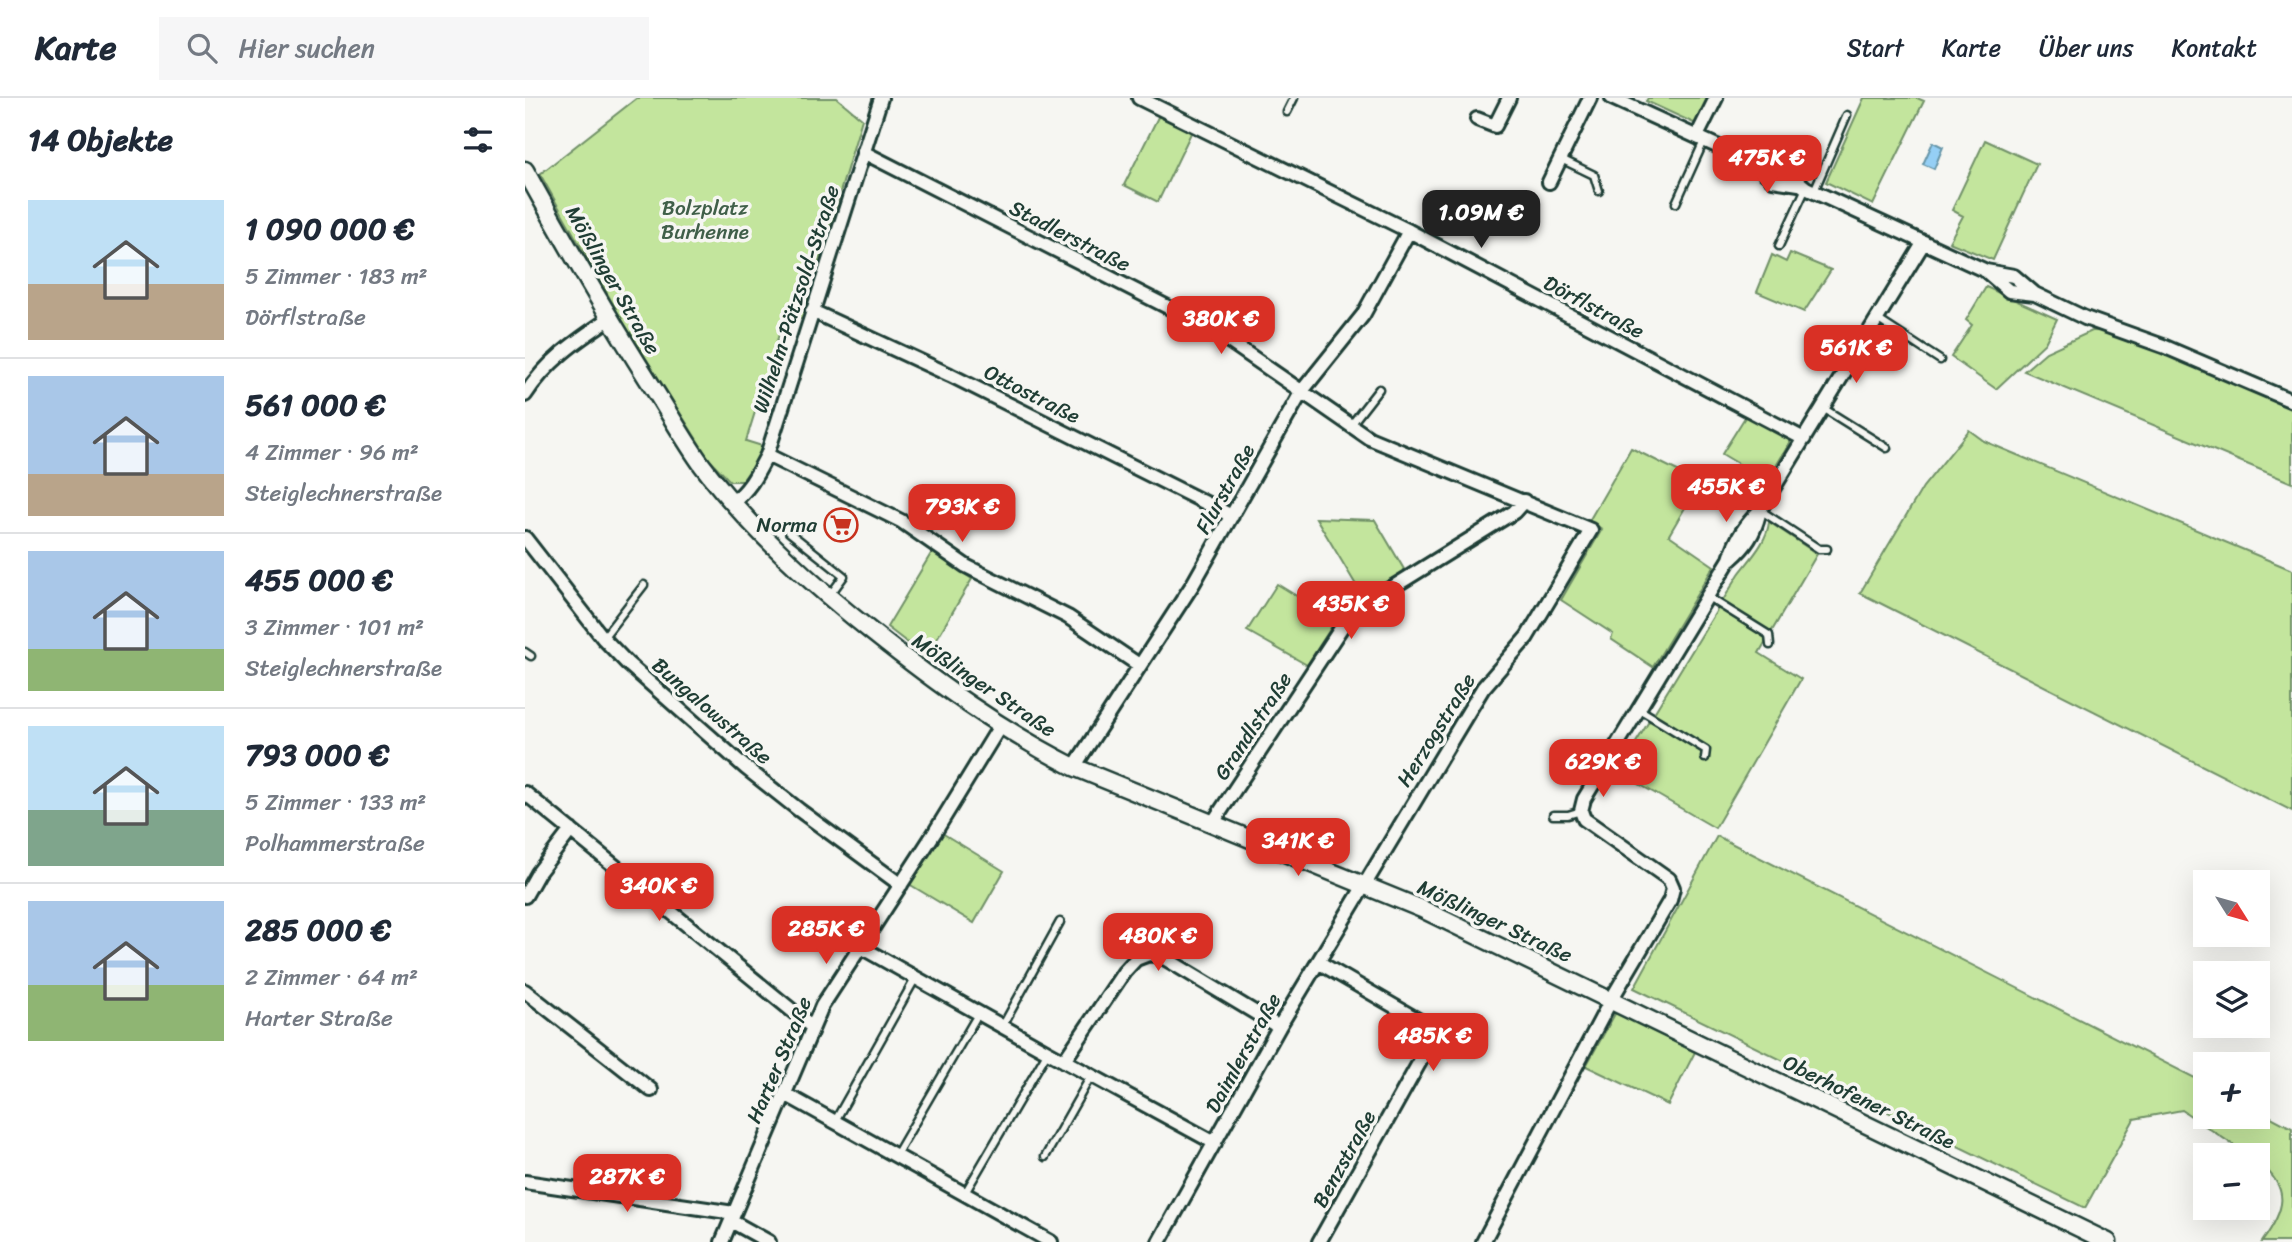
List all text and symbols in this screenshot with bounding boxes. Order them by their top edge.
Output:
search box [159,17,649,80]
text: Karte [35,19,117,77]
text: Hier suchen [239,25,375,71]
text: Start [1847,27,1904,69]
text: Karte [1942,27,2001,69]
text: Über uns [2039,27,2134,69]
text: Kontakt [2172,27,2257,69]
icon: search [183,29,221,67]
text: 14 Objekte [28,113,173,167]
icon: filters [459,121,497,159]
pin: 475K € [1710,136,1824,195]
text: 475K € [1729,137,1805,178]
street label: Wilhelm-Pätzsold-Straße [741,180,851,418]
park label: Bolzplatz Burhenne [661,189,749,251]
street label: Stadlerstraße [1003,189,1138,283]
pin: 1.09M € [1416,190,1546,250]
text: 1.09M € [1438,192,1524,233]
street label: Mößlinger Straße [555,198,671,362]
text: 1 090 000 € [245,202,414,256]
icon: home [84,228,168,312]
text: 5 Zimmer · 183 m² [245,256,428,297]
street label: Dörflstraße [1536,264,1652,350]
pin: 380K € [1164,296,1278,356]
text: Dörflstraße [245,297,366,338]
text: 380K € [1183,298,1259,339]
pin: 561K € [1799,326,1913,385]
text: 561K € [1820,327,1892,368]
street label: Ottostraße [977,353,1087,435]
text: 561 000 € [245,378,386,432]
icon: home [84,404,168,488]
text: 4 Zimmer · 96 m² [245,432,419,473]
street label: Flurstraße [1184,437,1266,541]
pin: 455K € [1669,464,1783,524]
text: 455K € [1687,466,1765,507]
text: Steiglechnerstraße [245,473,442,514]
pin: 793K € [905,484,1019,544]
text: 793K € [924,486,1000,527]
place label: Norma [756,506,817,544]
supermarket icon: Norma [822,506,860,544]
text: 455 000 € [245,553,393,607]
icon: home [84,579,168,663]
pin: 435K € [1294,582,1408,641]
text: 435K € [1313,583,1389,624]
text: 3 Zimmer · 101 m² [245,607,424,648]
street label: Mößlinger Straße [904,622,1064,748]
street label: Bungalowstraße [643,647,781,775]
text: Steiglechnerstraße [245,648,442,689]
street label: Grandlstraße [1204,664,1303,788]
street label: Herzogstraße [1386,665,1486,795]
text: 793 000 € [245,728,389,782]
pin: 629K € [1546,740,1660,799]
text: 629K € [1565,741,1641,782]
icon: home [84,754,168,838]
text: 5 Zimmer · 133 m² [245,782,426,823]
pin: 341K € [1241,818,1355,878]
text: 341K € [1262,820,1334,861]
text: Polhammerstraße [245,823,425,864]
pin: 340K € [602,864,716,923]
text: 340K € [621,865,697,906]
street label: Mößlinger Straße [1411,868,1579,974]
north arrow [2193,870,2270,947]
map controls [2193,870,2270,1220]
text: 285 000 € [245,903,391,957]
pin: 285K € [769,906,883,966]
text: 285K € [788,908,864,949]
pin: 480K € [1101,914,1215,973]
text: 480K € [1119,915,1197,956]
icon: home [84,929,168,1013]
text: 2 Zimmer · 64 m² [245,957,418,998]
button: layers [2193,961,2270,1038]
street label: Daimlerstraße [1194,985,1292,1120]
street label: Harter Straße [735,990,823,1130]
text: Harter Straße [245,998,393,1039]
pin: 485K € [1376,1014,1490,1073]
text: 485K € [1394,1015,1472,1056]
street label: Oberhofener Straße [1776,1044,1962,1160]
button: + [2193,1052,2270,1129]
street label: Benzstraße [1301,1103,1387,1215]
button: − [2193,1143,2270,1220]
pin: 287K € [570,1154,684,1214]
text: 287K € [589,1156,665,1197]

